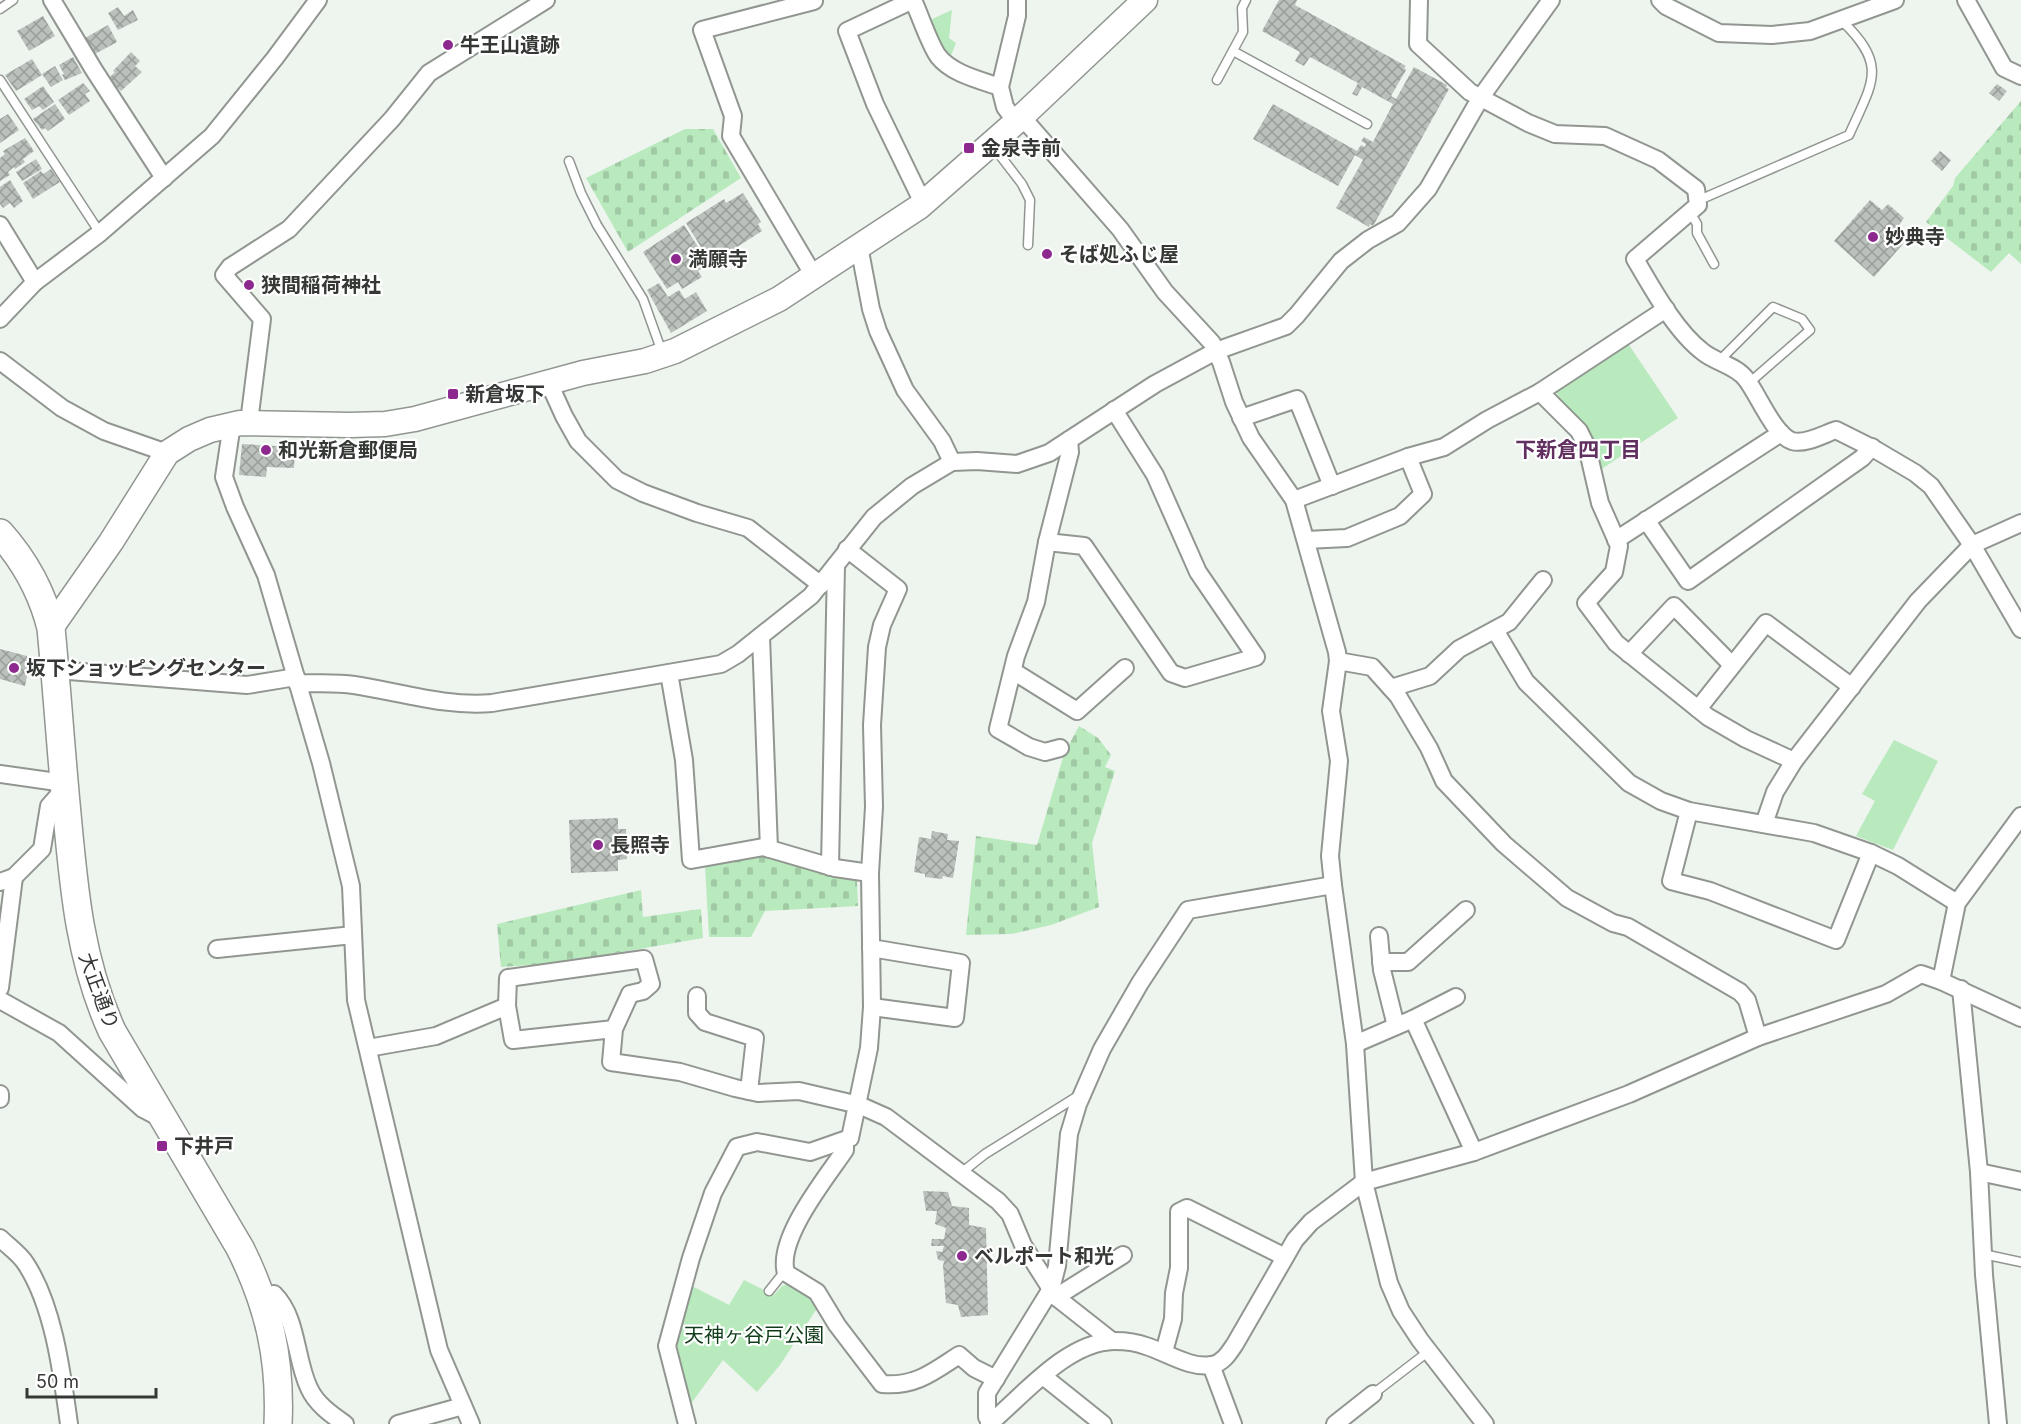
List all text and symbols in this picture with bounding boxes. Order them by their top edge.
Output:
place label: 牛王山遺跡 [460,33,560,57]
marker: 牛王山遺跡 [441,38,455,52]
place label: 金泉寺前 [981,136,1061,160]
marker: 金泉寺前 [962,141,976,155]
place label: 妙典寺 [1885,225,1945,249]
marker: 妙典寺 [1866,230,1880,244]
place label: そば処ふじ屋 [1059,242,1179,266]
place label: 満願寺 [688,247,748,271]
marker: そば処ふじ屋 [1040,247,1054,261]
marker: 満願寺 [669,252,683,266]
place label: 狭間稲荷神社 [261,273,381,297]
marker: 狭間稲荷神社 [242,278,256,292]
place label: 新倉坂下 [465,382,545,406]
marker: 新倉坂下 [446,387,460,401]
district label: 下新倉四丁目 [1515,437,1641,462]
place label: 和光新倉郵便局 [278,438,418,462]
marker: 和光新倉郵便局 [259,443,273,457]
place label: 坂下ショッピングセンター [26,656,266,680]
marker: 坂下ショッピングセンター [7,661,21,675]
place label: 長照寺 [610,833,670,857]
marker: 長照寺 [591,838,605,852]
street label: 大正通り [74,949,124,1033]
place label: 下井戸 [174,1134,234,1158]
marker: 下井戸 [155,1139,169,1153]
place label: ベルポート和光 [974,1244,1114,1268]
marker: ベルポート和光 [955,1249,969,1263]
park label: 天神ヶ谷戸公園 [684,1323,824,1347]
scale bar [27,1361,156,1399]
text: 50 m [36,1371,79,1392]

